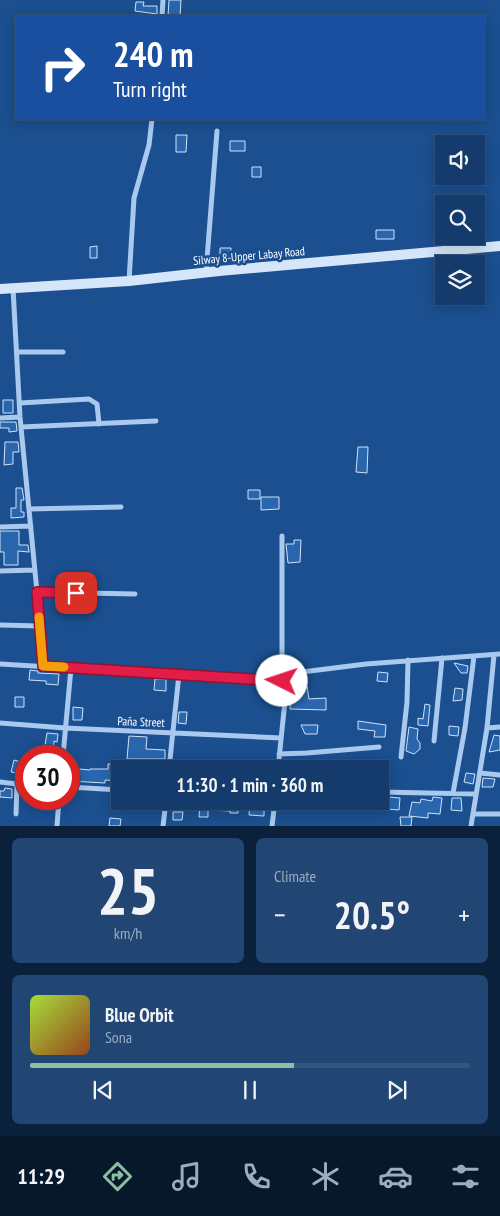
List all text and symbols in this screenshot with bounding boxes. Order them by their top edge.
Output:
text: 240 m [113,31,194,77]
icon: right [30,35,95,100]
text: Turn right [113,75,187,103]
map controls [435,135,485,305]
button: sound [435,135,485,185]
button: search [435,195,485,245]
street label: Silway 8-Upper Labay Road [192,243,306,268]
button: layers [435,255,485,305]
pin [55,572,97,614]
icon: arrive [62,579,90,607]
position arrow [255,654,307,706]
street label: Paña Street [117,713,166,730]
speed limit sign: 30 [15,745,80,810]
text: 11:30 · 1 min · 360 m [177,773,323,797]
text: 25 [97,848,159,932]
text: Climate [274,866,316,886]
text: 20.5° [334,890,410,939]
text: − [274,896,286,933]
text: + [458,896,470,933]
text: km/h [114,923,142,943]
text: Blue Orbit [105,1003,174,1027]
text: Sona [105,1027,132,1047]
icon: previous [89,1076,117,1104]
icon: pause [236,1076,264,1104]
icon: next [383,1076,411,1104]
icon: directions [100,1159,135,1194]
icon: music [169,1159,204,1194]
icon: phone [239,1159,274,1194]
icon: climate [308,1159,343,1194]
icon: car [378,1159,413,1194]
icon: filters [448,1159,483,1194]
text: 11:29 [17,1162,65,1190]

